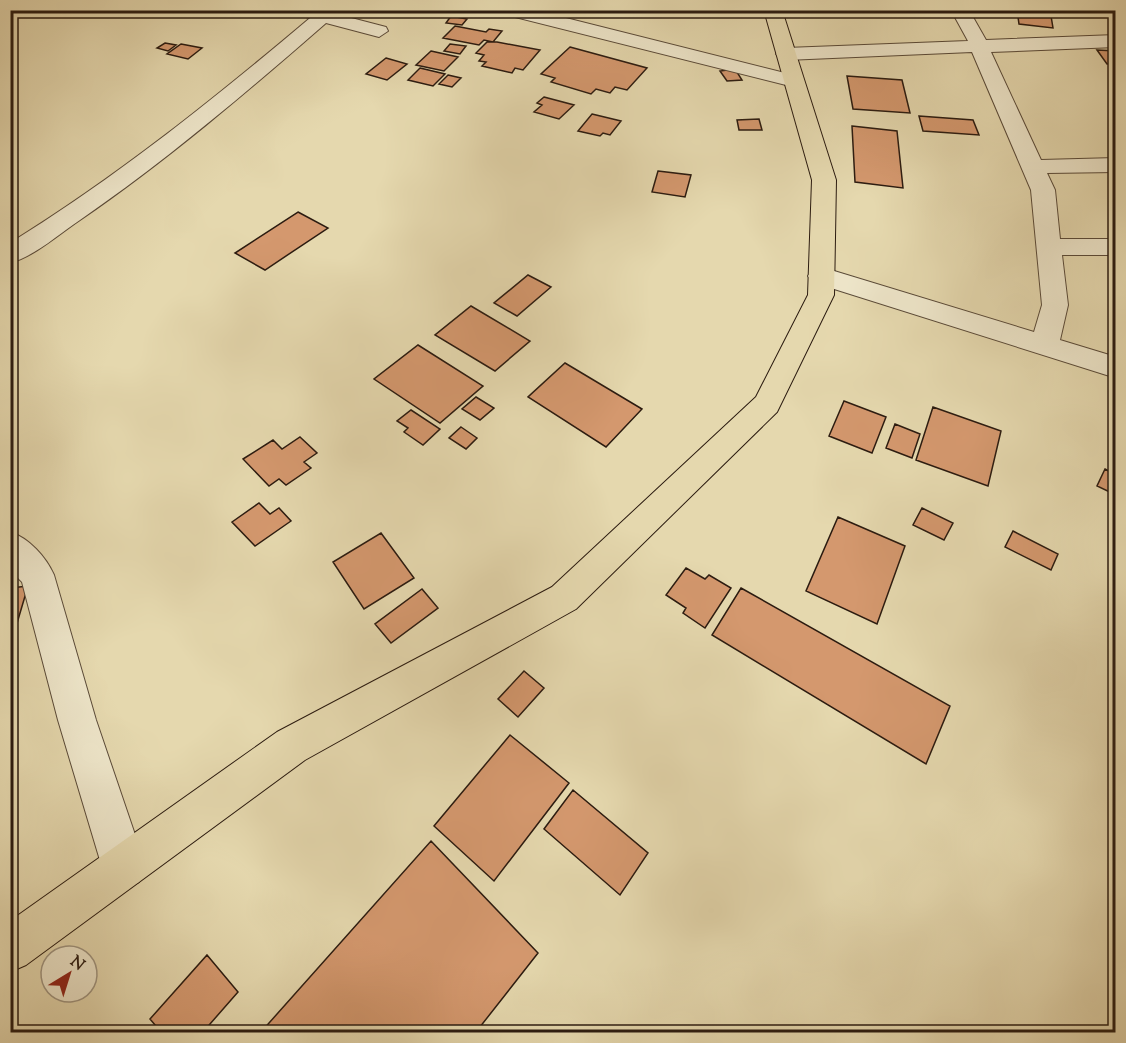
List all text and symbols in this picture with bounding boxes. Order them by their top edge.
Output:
north arrow [39,944,99,1004]
text: N [65,951,89,977]

